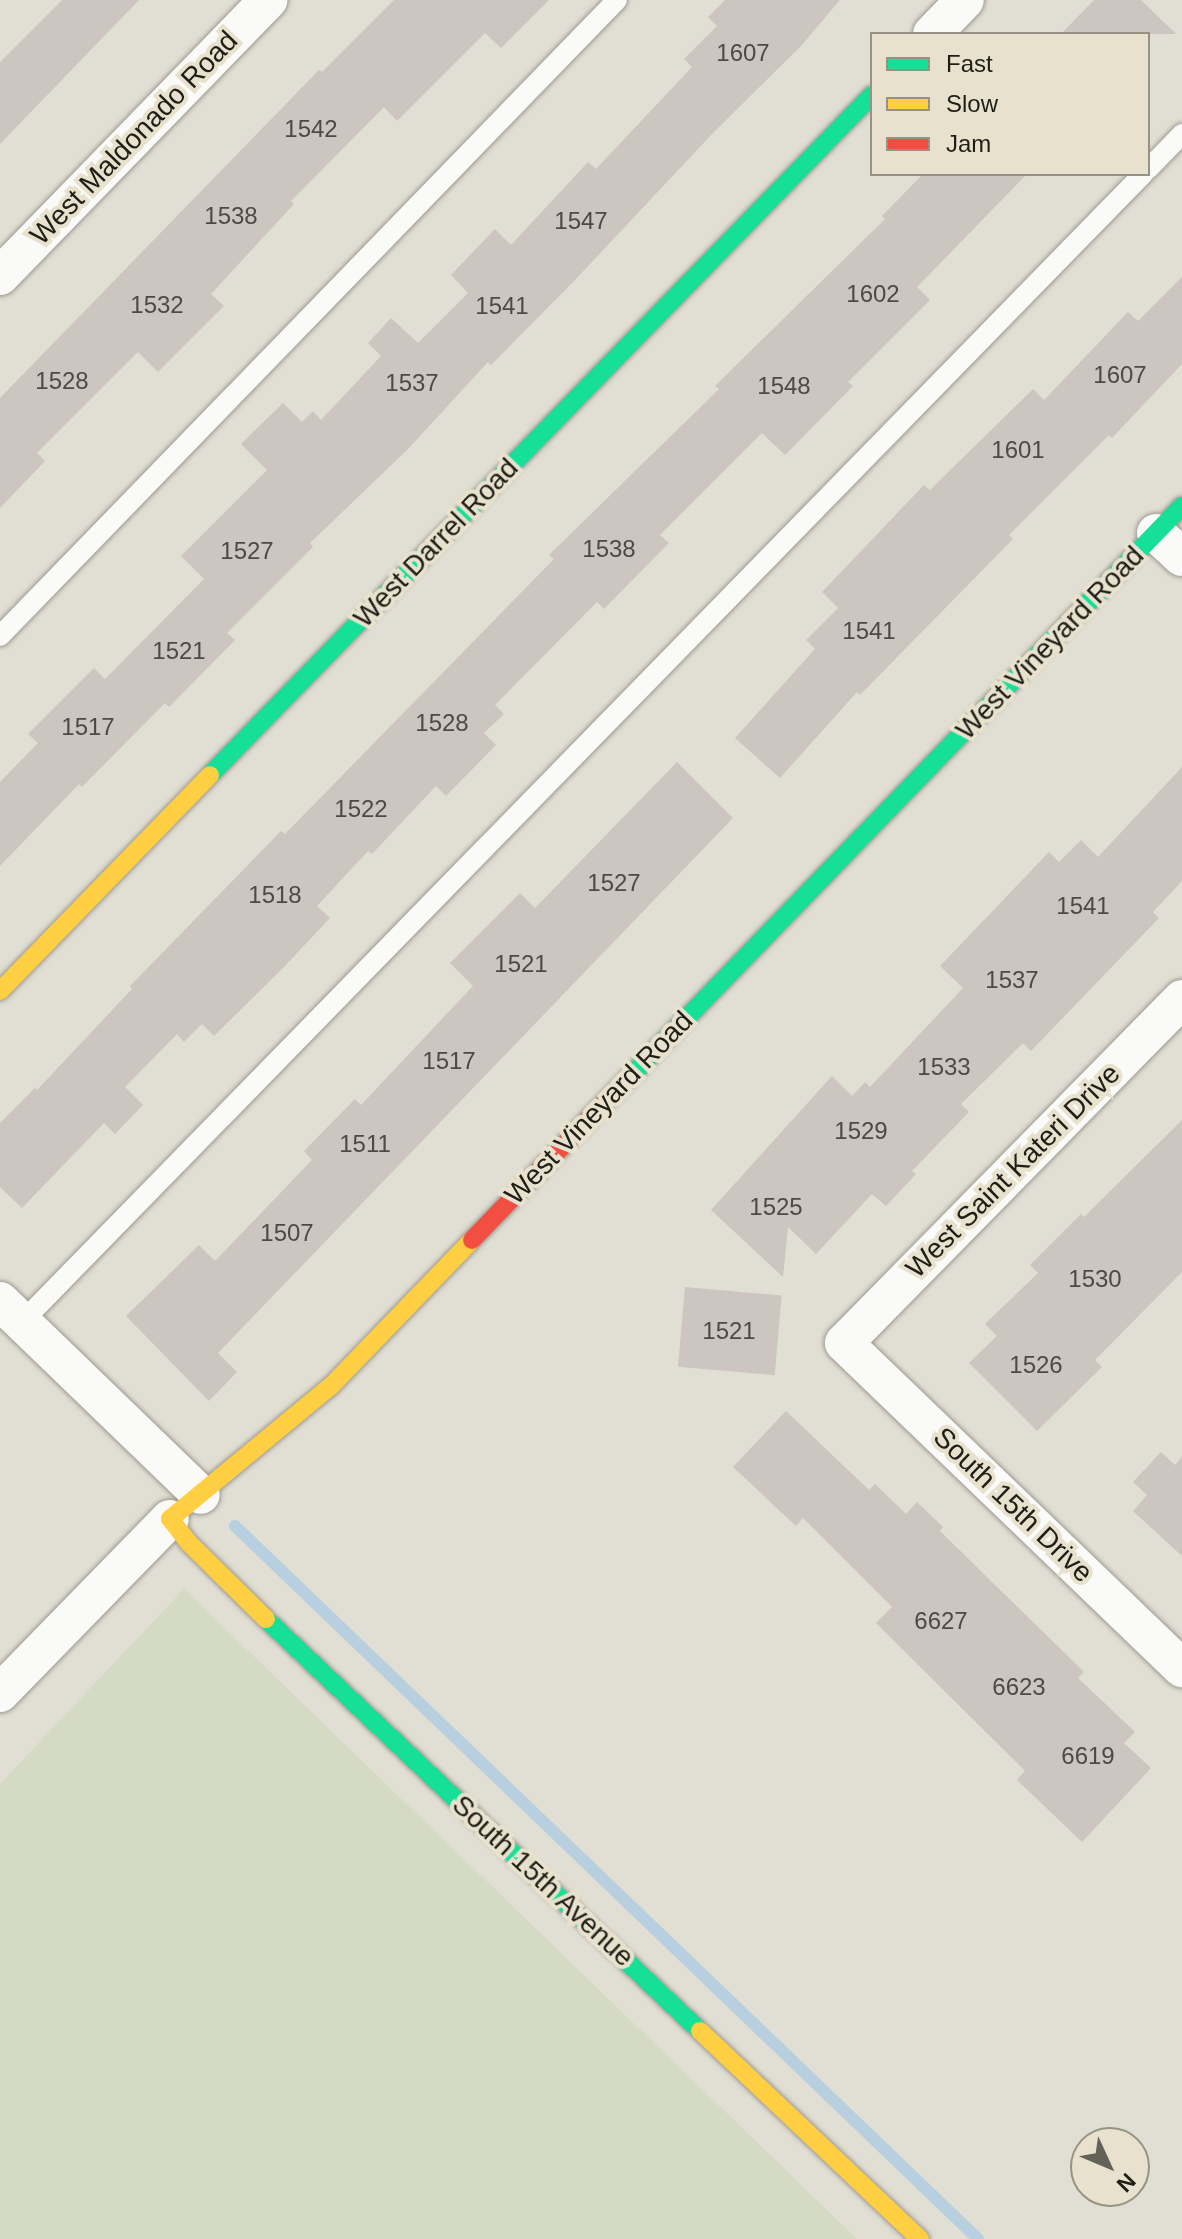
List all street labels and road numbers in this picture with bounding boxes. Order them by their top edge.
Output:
street label: West Maldonado Road [23,24,245,252]
street label: West Darrel Road [347,451,525,635]
street label: West Vineyard Road [949,539,1151,747]
street label: West Vineyard Road [498,1004,700,1212]
street label: West Saint Kateri Drive [899,1057,1127,1285]
street label: South 15th Drive [926,1420,1100,1590]
street label: South 15th Avenue [445,1788,641,1974]

